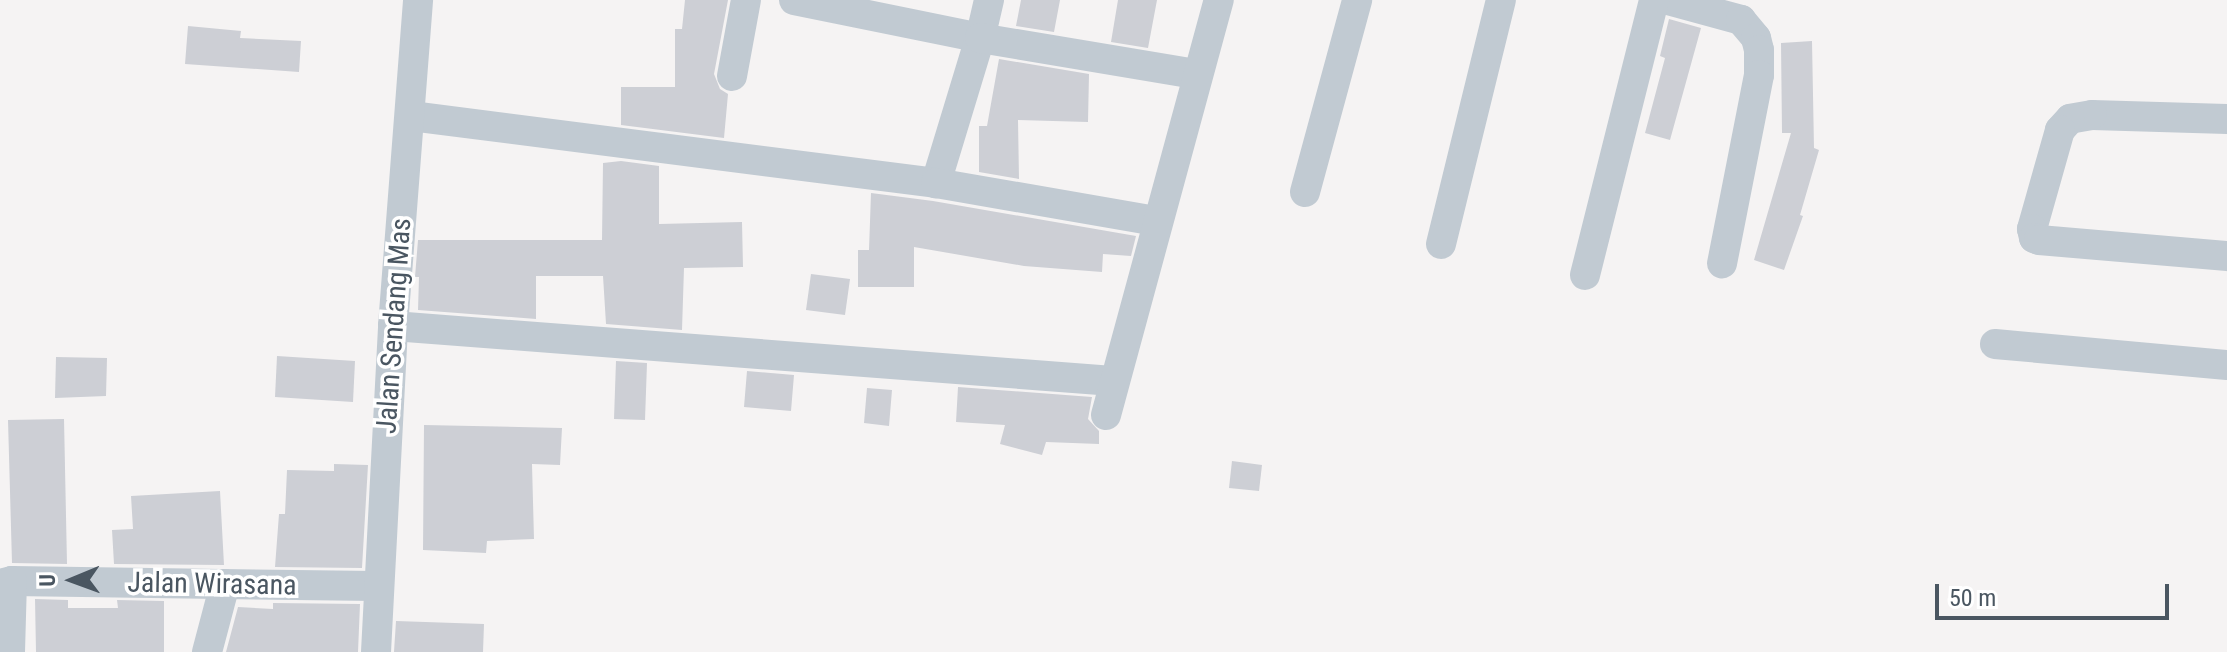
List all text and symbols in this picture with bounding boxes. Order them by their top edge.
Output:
street label: Jalan Sendang Mas [370,217,418,435]
north arrow [32,540,112,620]
street label: Jalan Wirasana [127,566,297,602]
scale bar [1939,568,2173,618]
text: U [35,574,60,587]
text: 50 m [1949,584,1996,612]

